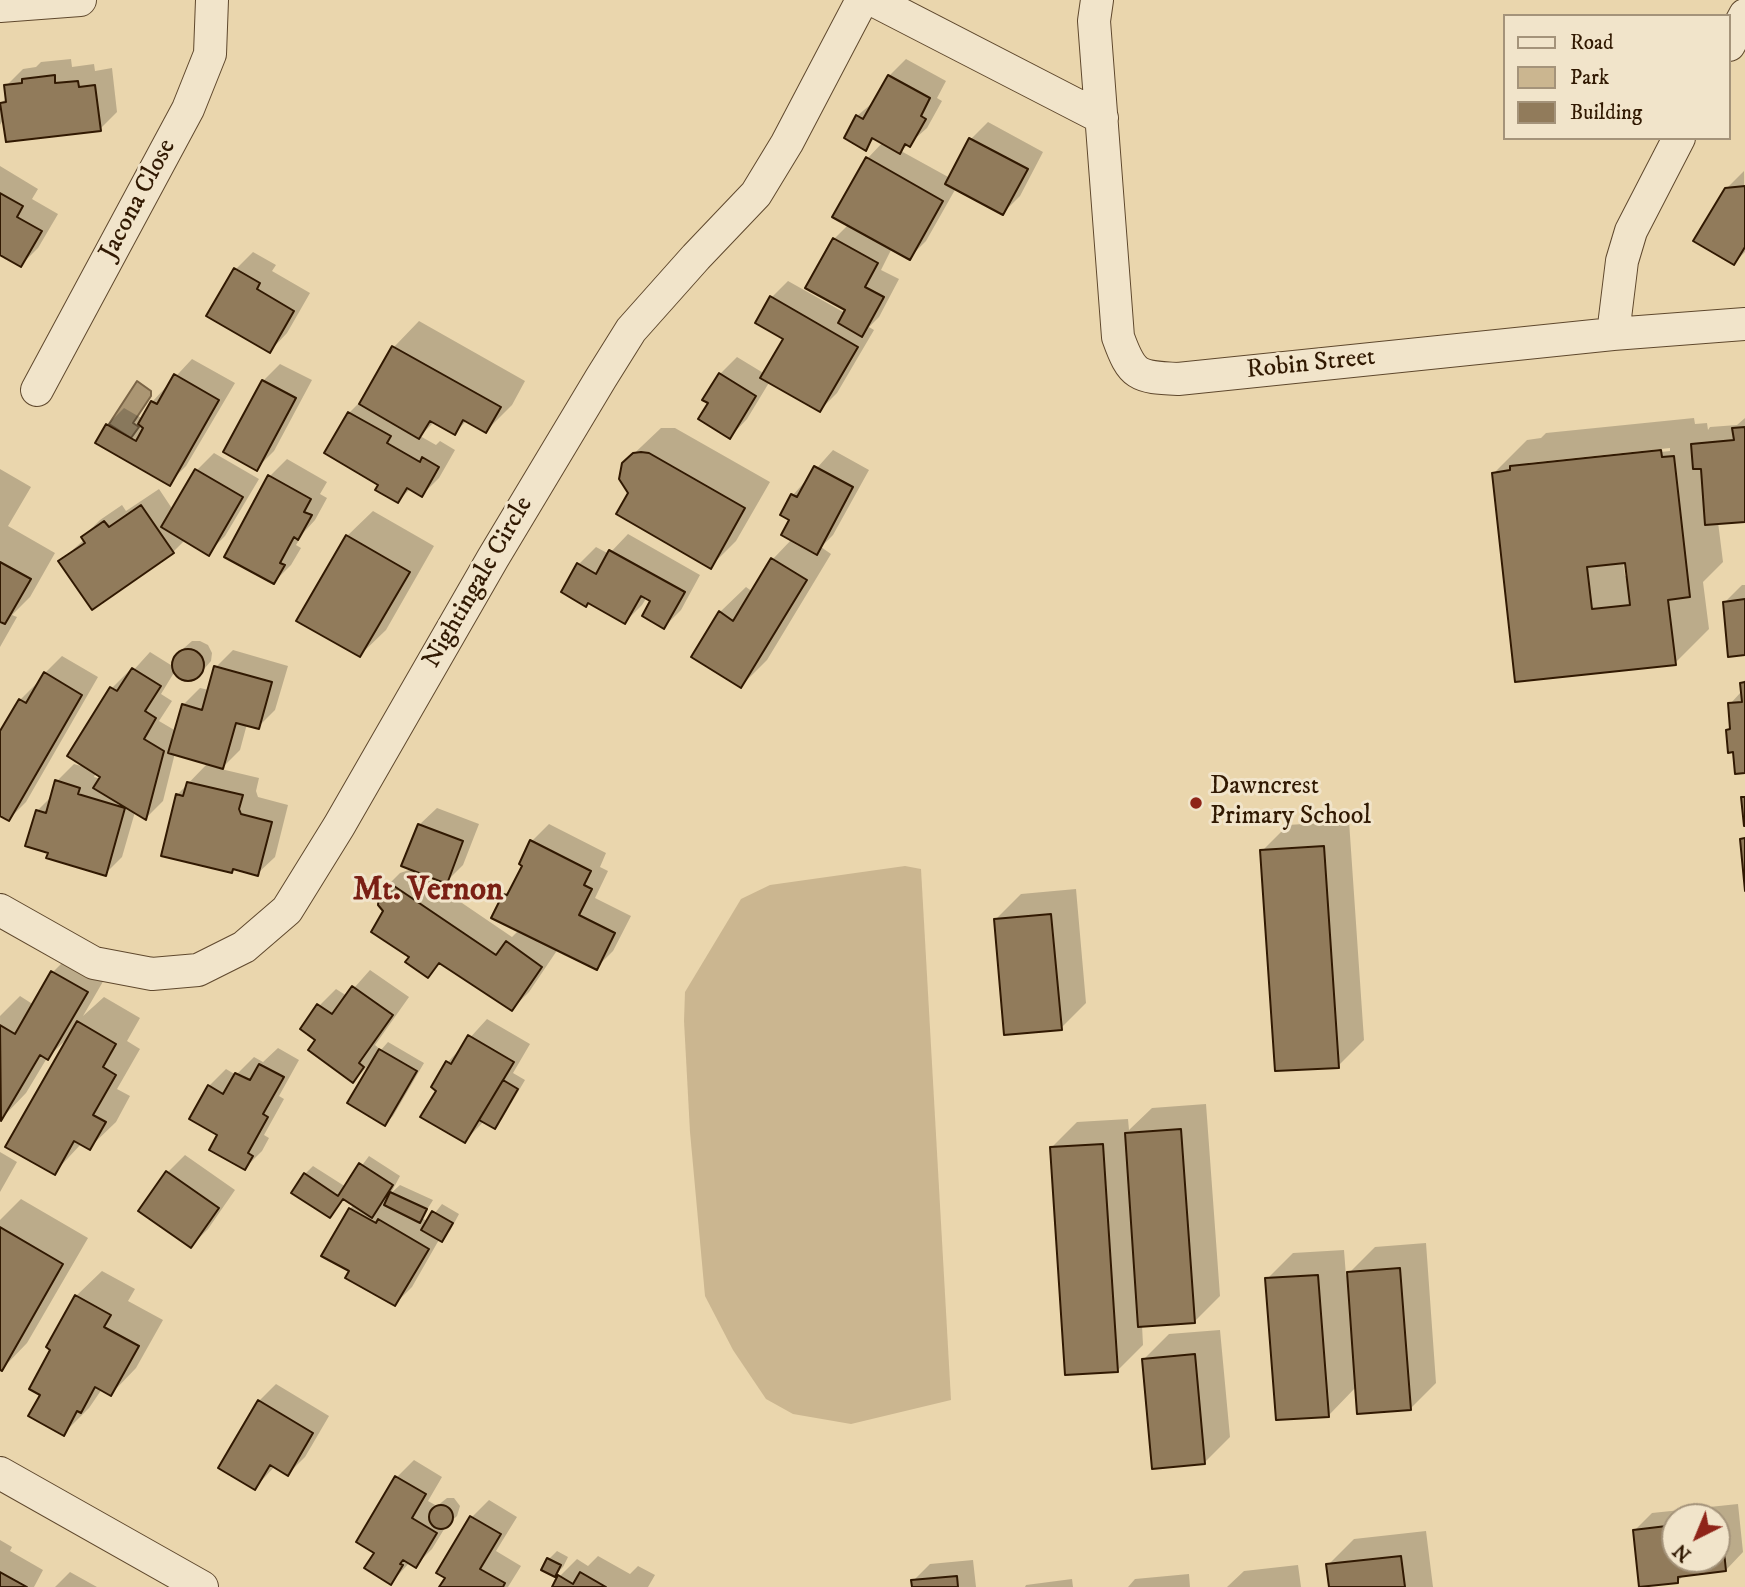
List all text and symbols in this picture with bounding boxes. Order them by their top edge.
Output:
legend [1504,14,1731,140]
text: Road [1570,30,1614,56]
text: Park [1570,65,1609,91]
text: Building [1570,100,1642,126]
street label: Jacona Close [94,134,184,266]
street label: Robin Street [1245,343,1377,387]
street label: Nightingale Circle [417,492,541,674]
place label: Dawncrest Primary School [1210,772,1371,834]
marker: Dawncrest Primary School [1188,795,1204,811]
district label: Mt. Vernon [353,872,503,912]
north arrow [1661,1503,1731,1573]
text: N [1669,1539,1696,1566]

